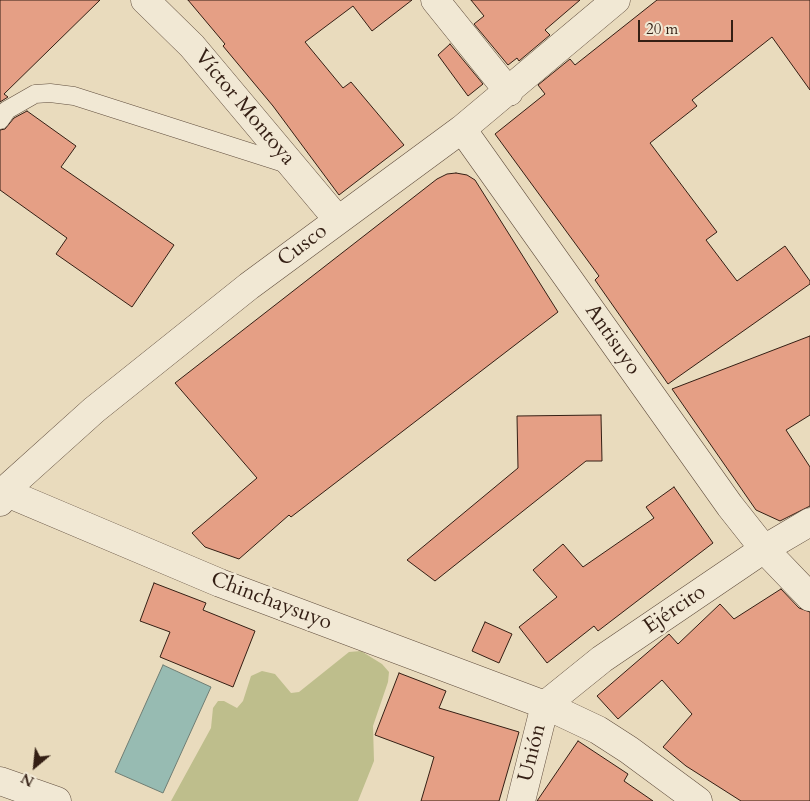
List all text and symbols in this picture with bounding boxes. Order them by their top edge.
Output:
scale bar [640,10,735,42]
text: 20 m [646,19,678,39]
street label: Víctor Montoya [188,45,300,171]
street label: Cusco [273,219,333,273]
street label: Antisuyo [579,300,645,380]
street label: Chinchaysuyo [207,567,335,637]
street label: Ejército [639,580,711,640]
street label: Unión [514,722,552,784]
north arrow [10,741,60,791]
text: N [18,768,38,791]

